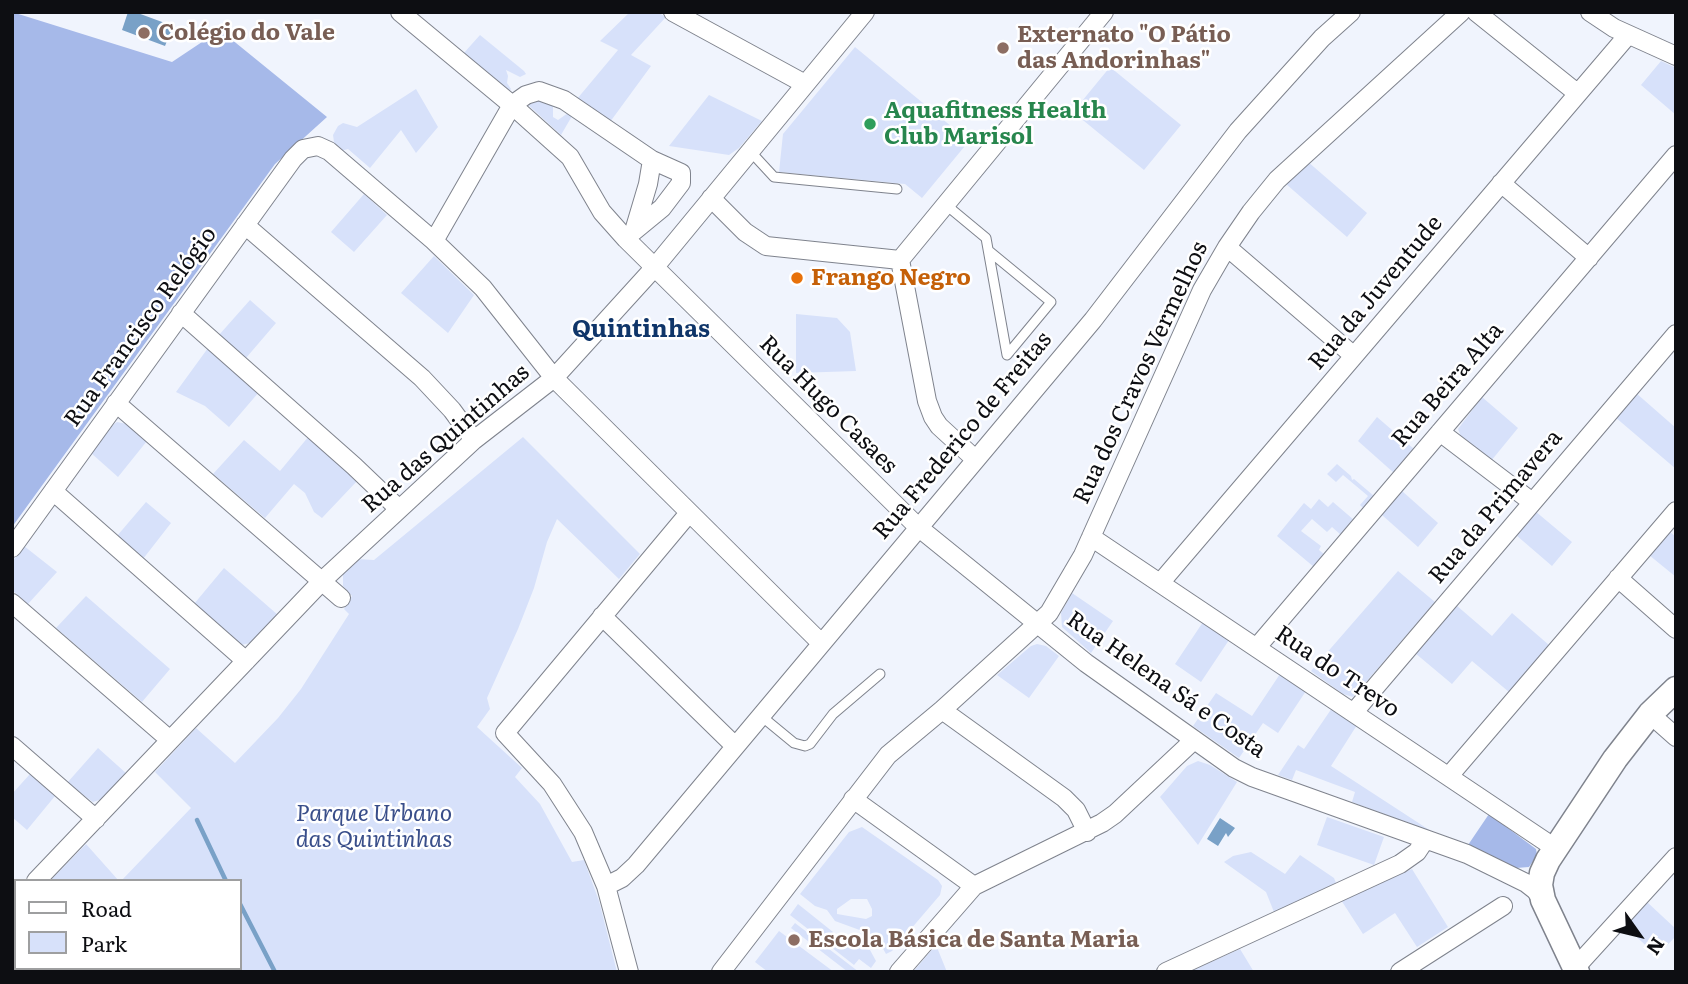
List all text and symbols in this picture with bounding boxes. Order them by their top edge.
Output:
place label: Colégio do Vale [158,19,335,47]
place label: Externato "O Pátio das Andorinhas" [1017,21,1231,75]
marker: Colégio do Vale [136,25,152,41]
marker: Externato "O Pátio das Andorinhas" [995,40,1011,56]
place label: Aquafitness Health Club Marisol [884,97,1107,151]
marker: Aquafitness Health Club Marisol [862,116,878,132]
street label: Rua da Juventude [1303,210,1449,376]
street label: Rua Francisco Relógio [59,222,223,432]
street label: Rua dos Cravos Vermelhos [1068,237,1214,509]
place label: Frango Negro [811,264,971,292]
marker: Frango Negro [789,270,805,286]
district label: Quintinhas [572,316,710,344]
street label: Rua Beira Alta [1387,317,1509,453]
street label: Rua Frederico de Freitas [868,327,1058,545]
street label: Rua Hugo Casaes [753,330,903,480]
street label: Rua das Quintinhas [357,359,535,519]
street label: Rua da Primavera [1424,424,1568,590]
street label: Rua Helena Sá e Costa [1061,606,1271,764]
street label: Rua do Trevo [1269,620,1405,724]
park label: Parque Urbano das Quintinhas [296,800,452,854]
legend [14,879,242,970]
text: Road [81,892,132,923]
north arrow [1604,900,1674,970]
place label: Escola Básica de Santa Maria [808,926,1139,954]
text: Park [81,927,127,958]
marker: Escola Básica de Santa Maria [786,932,802,948]
text: N [1640,932,1672,961]

